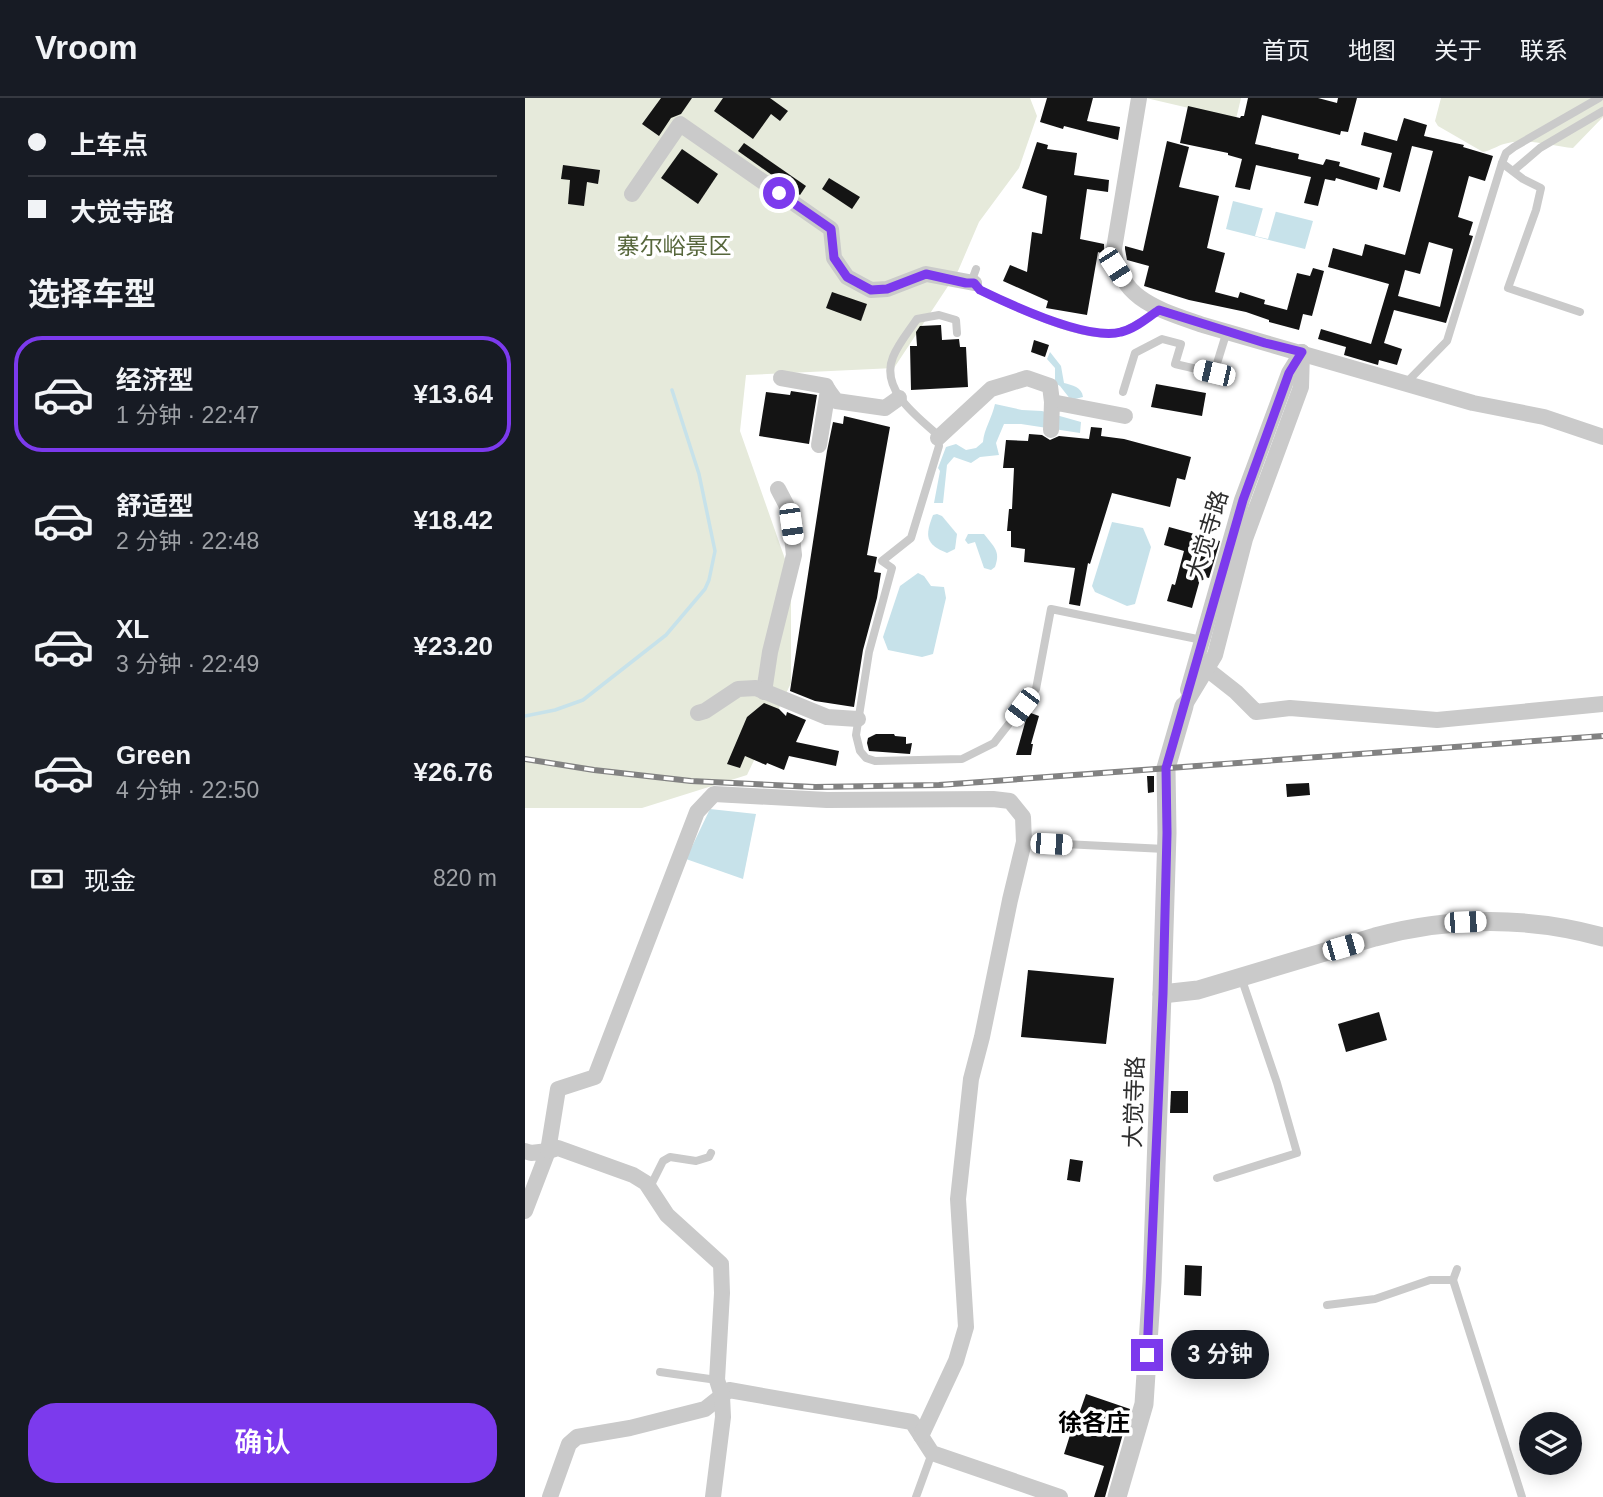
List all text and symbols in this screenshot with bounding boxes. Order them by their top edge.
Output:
text: Vroom [35,29,138,66]
text: 首页 [1262,37,1310,64]
text: 地图 [1348,37,1396,64]
text: 关于 [1434,37,1482,64]
text: 联系 [1520,37,1568,64]
text: 上车点 [70,130,148,160]
route start [763,177,795,209]
text: 大觉寺路 [70,197,174,227]
park label: 寨尔峪景区 [617,233,732,259]
car [1095,244,1136,290]
text: 选择车型 [28,276,156,312]
car [1192,358,1237,388]
icon: car [32,363,95,426]
text: 经济型 [116,365,194,395]
text: ¥13.64 [413,379,493,409]
text: 1 分钟 · 22:47 [116,402,259,428]
street label: 大觉寺路 [1181,487,1233,583]
icon: car [32,489,95,552]
text: 舒适型 [116,491,194,521]
car [778,502,805,546]
text: ¥18.42 [413,505,493,535]
text: 2 分钟 · 22:48 [116,528,259,554]
text: XL [116,614,149,644]
icon: car [32,615,95,678]
text: ¥23.20 [413,631,493,661]
text: 3 分钟 · 22:49 [116,651,259,677]
car [1001,684,1044,730]
text: Green [116,740,191,770]
icon: car [32,741,95,804]
text: ¥26.76 [413,757,493,787]
text: 4 分钟 · 22:50 [116,777,259,803]
car [1030,832,1073,856]
icon: cash [28,860,66,898]
text: 820 m [433,865,497,891]
text: 现金 [84,866,136,896]
car [1444,911,1487,933]
car [1320,931,1367,963]
street label: 大觉寺路 [1119,1056,1149,1148]
callout: 3 分钟 [1171,1330,1269,1380]
route end [1131,1339,1163,1371]
text: 3 分钟 [1187,1341,1253,1367]
button: 确认 [28,1403,497,1483]
district label: 徐各庄 [1058,1409,1130,1436]
map controls [1519,1412,1582,1475]
button: layers [1519,1412,1582,1475]

